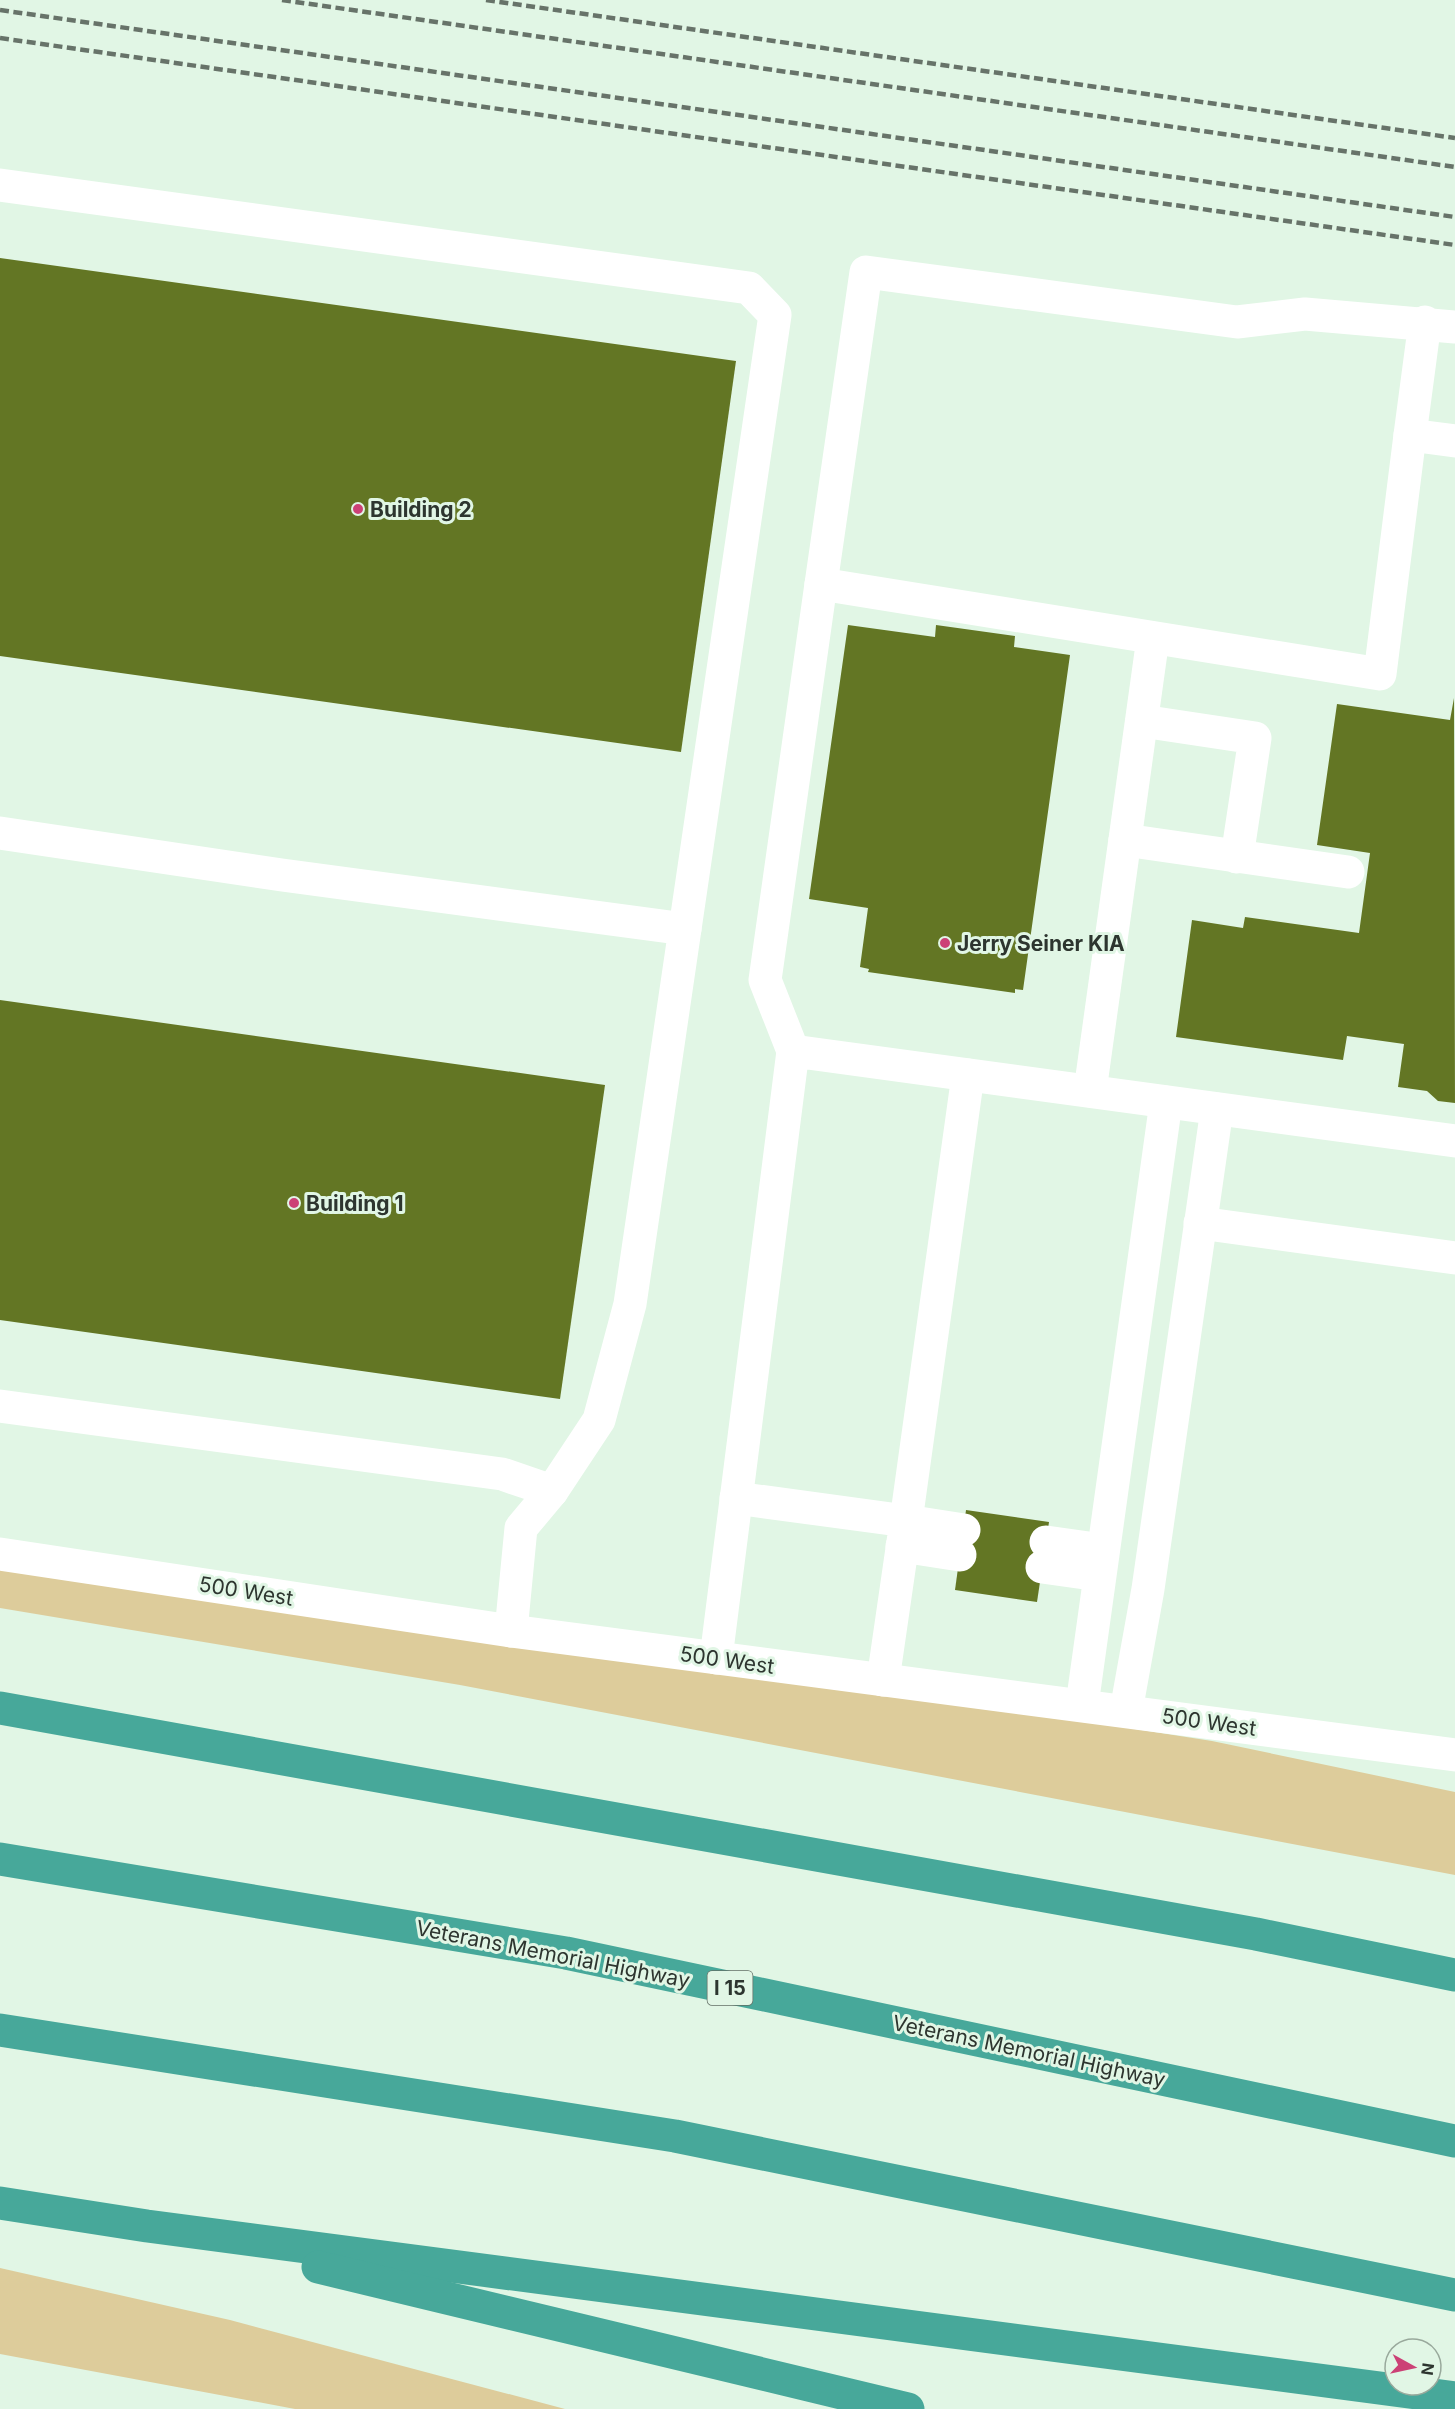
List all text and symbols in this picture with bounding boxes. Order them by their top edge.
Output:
place label: Building 2 [370,497,472,522]
marker: Building 2 [351,502,365,516]
place label: Jerry Seiner KIA [957,931,1125,956]
marker: Jerry Seiner KIA [938,936,952,950]
place label: Building 1 [306,1191,404,1216]
marker: Building 1 [287,1196,301,1210]
street label: 500 West [197,1571,295,1611]
street label: 500 West [678,1641,776,1679]
street label: 500 West [1160,1703,1258,1741]
street label: Veterans Memorial Highway [414,1915,692,1993]
road number: I 15 [708,1971,752,2005]
street label: Veterans Memorial Highway [890,2010,1168,2092]
north arrow [1383,2337,1443,2397]
text: N [1417,2362,1439,2377]

